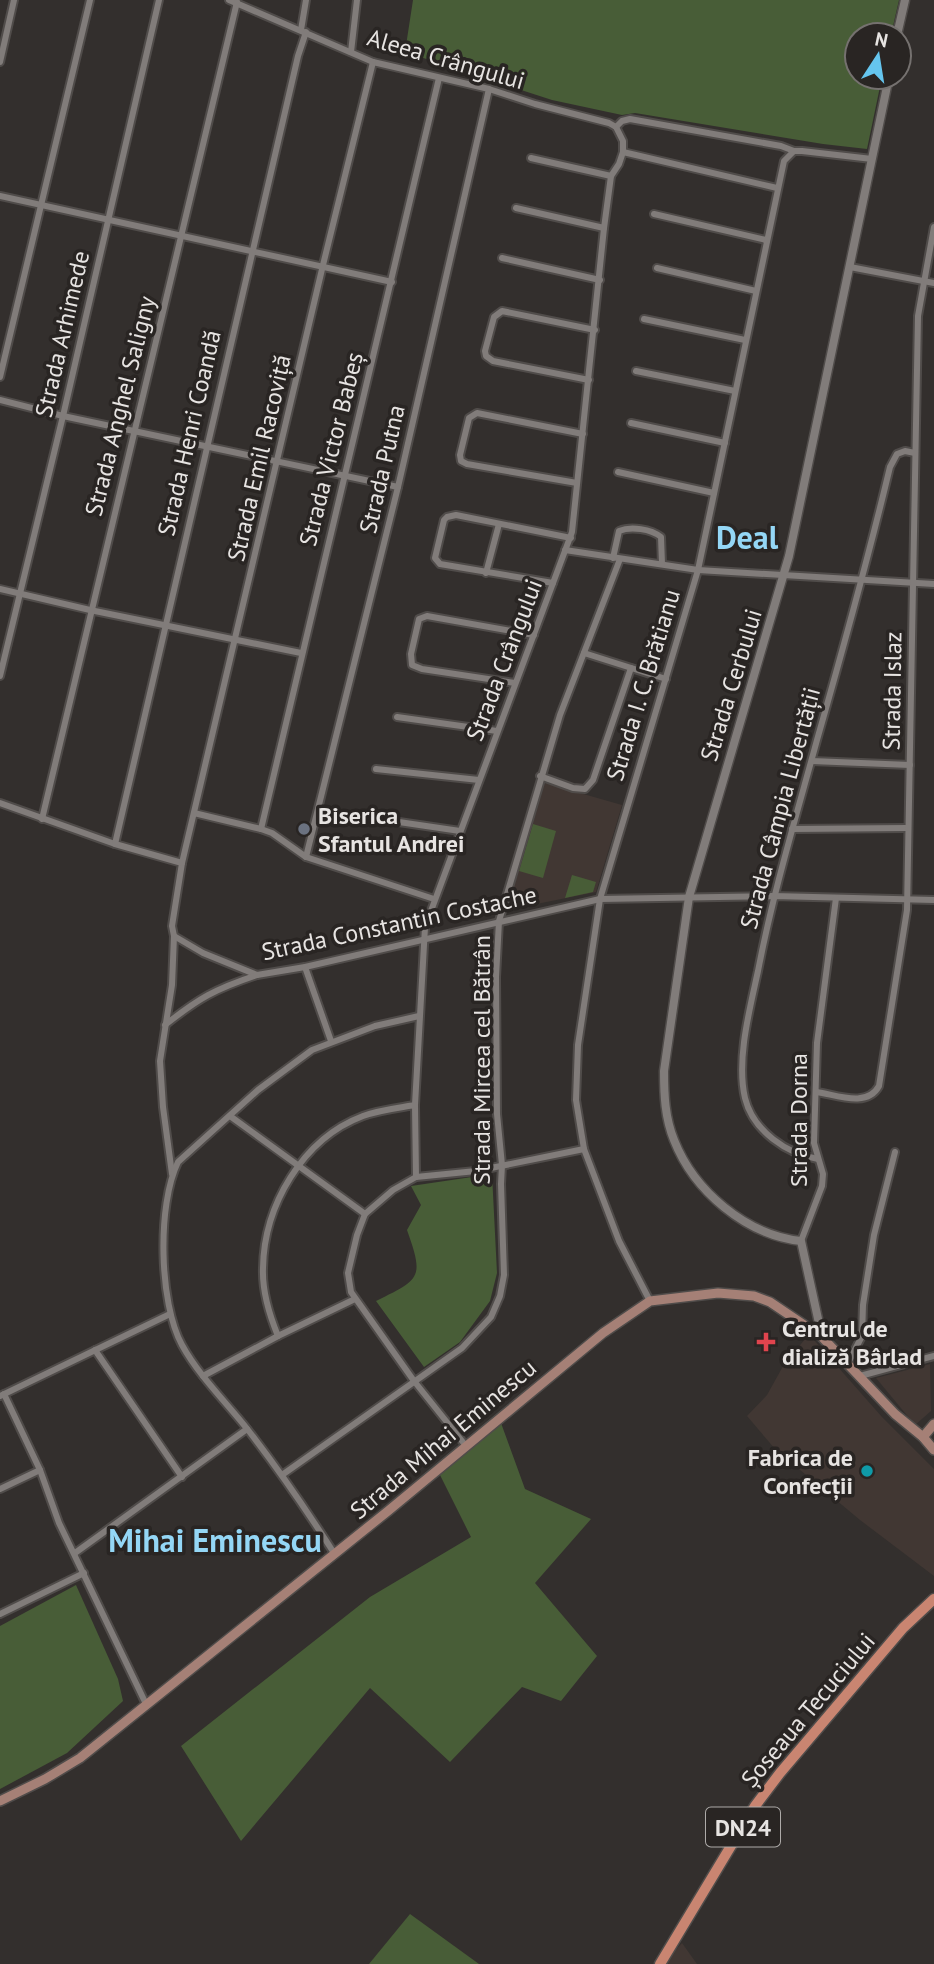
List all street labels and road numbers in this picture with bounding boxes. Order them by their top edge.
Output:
street label: Aleea Crângului [364,22,528,96]
street label: Strada Arhimede [28,248,96,420]
street label: Strada Anghel Saligny [78,293,162,519]
street label: Strada Henri Coandă [150,327,228,539]
street label: Strada Victor Babeș [292,349,370,549]
street label: Strada Emil Racoviță [220,352,298,564]
street label: Strada Putna [352,402,412,536]
street label: Strada Crângului [459,575,549,745]
street label: Strada I. C. Brătianu [599,585,687,785]
street label: Strada Cerbului [693,605,769,765]
street label: Strada Islaz [875,631,909,751]
street label: Strada Câmpia Libertății [733,684,827,932]
street label: Strada Constantin Costache [259,879,539,967]
street label: Strada Mircea cel Bătrân [466,935,497,1185]
street label: Strada Dorna [783,1053,814,1187]
street label: Strada Mihai Eminescu [344,1352,542,1526]
street label: Șoseaua Tecuciului [734,1626,882,1794]
road number: DN24 [706,1808,780,1846]

